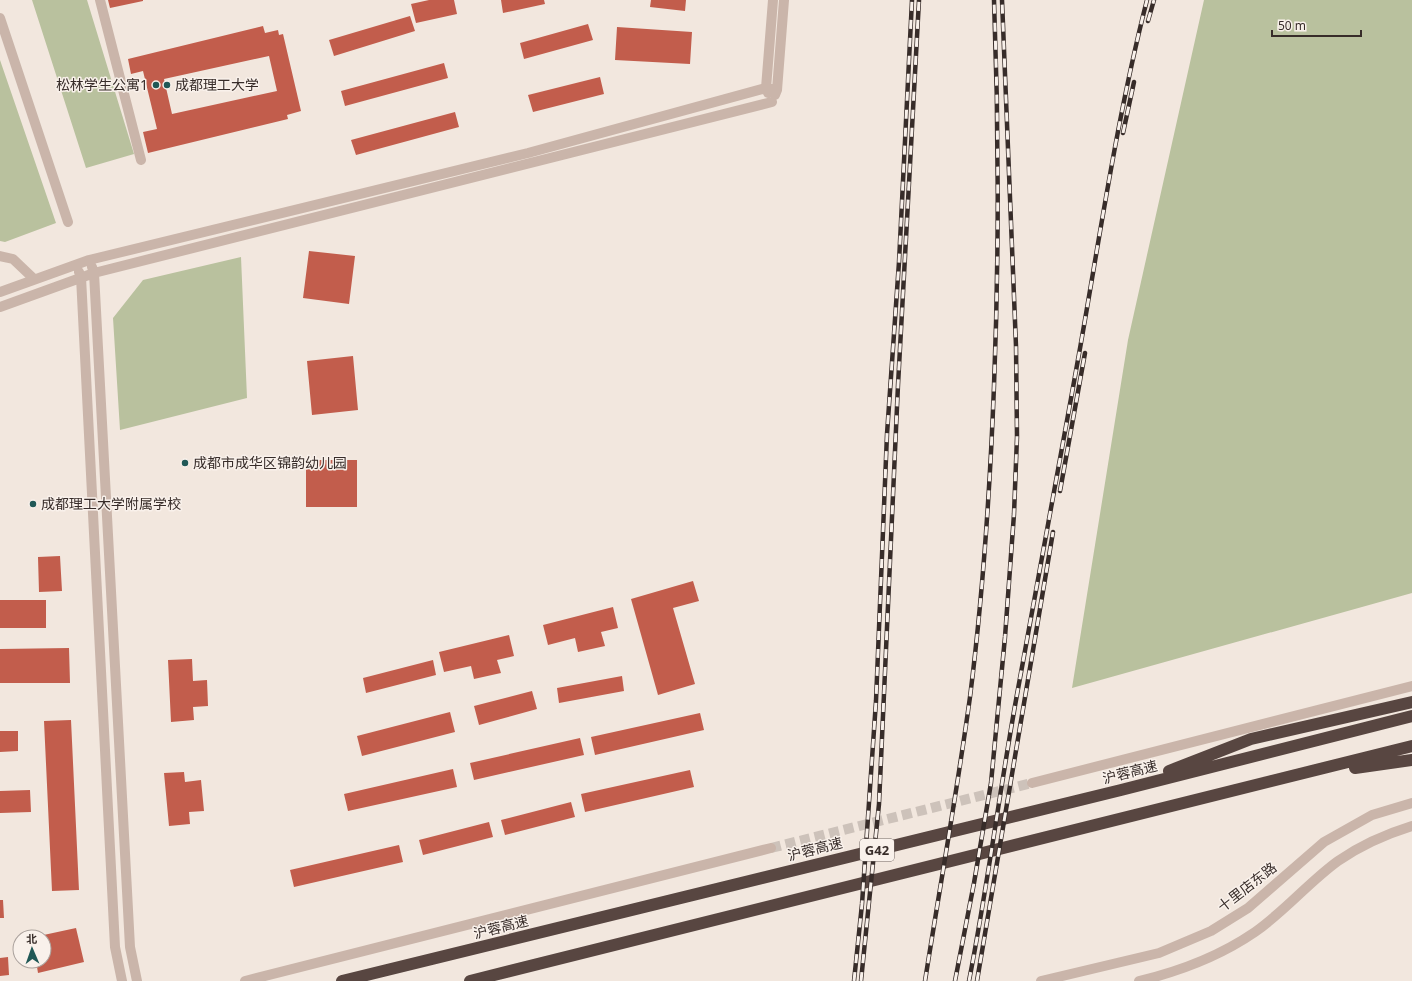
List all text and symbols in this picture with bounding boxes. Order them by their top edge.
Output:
scale bar [1272,12,1361,38]
text: 50 m [1278,17,1306,34]
place label: 松林学生公寓1 [56,75,148,94]
place label: 成都理工大学 [175,75,259,94]
marker: 松林学生公寓1 [151,80,161,90]
marker: 成都理工大学 [162,80,172,90]
place label: 成都市成华区锦韵幼儿园 [193,453,347,472]
marker: 成都市成华区锦韵幼儿园 [180,458,190,468]
place label: 成都理工大学附属学校 [41,494,181,513]
marker: 成都理工大学附属学校 [28,499,38,509]
street label: 沪蓉高速 [1100,756,1159,788]
street label: 沪蓉高速 [785,833,844,865]
road number: G42 [860,839,894,861]
street label: 十里店东路 [1213,858,1280,916]
street label: 沪蓉高速 [471,911,530,943]
north arrow [12,929,52,969]
text: 北 [26,931,37,946]

